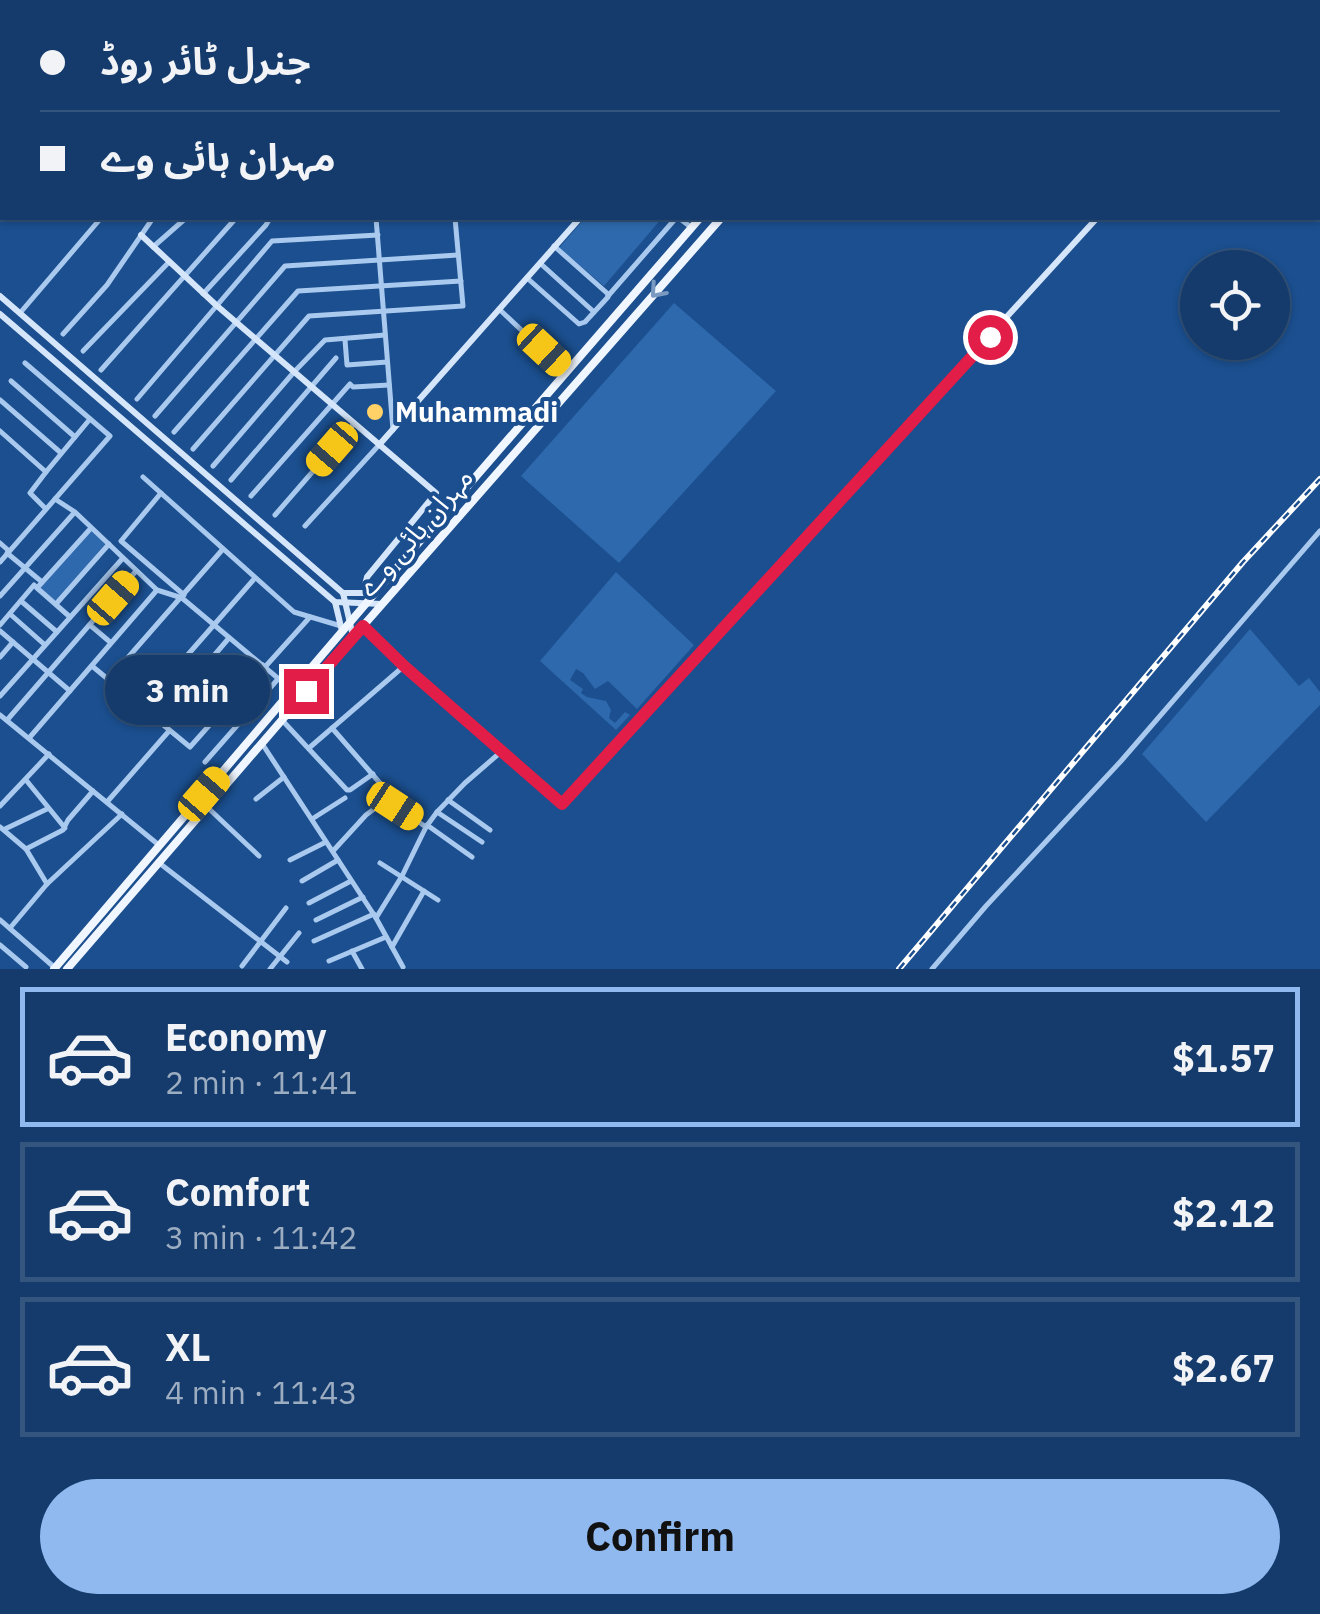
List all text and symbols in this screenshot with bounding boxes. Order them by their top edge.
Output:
text: جنرل ٹائر روڈ [100,36,311,85]
text: مہران ہائی وے [100,132,336,181]
map controls [1180,250,1290,360]
button: locate [1180,250,1290,360]
one-way arrow [650,279,668,298]
route start [968,315,1013,360]
car [512,319,576,381]
place label: Muhammadi [395,393,558,430]
marker: Muhammadi [364,401,386,423]
car [301,417,363,481]
street label: مہران ہائی وے [348,459,481,604]
car [82,566,144,630]
callout: 3 min [106,656,271,726]
text: 3 min [146,669,229,711]
route end [284,669,329,714]
car [173,762,235,826]
car [362,777,428,835]
icon: car [45,1012,135,1102]
text: Economy [165,1012,327,1061]
text: $1.57 [1172,1033,1275,1082]
text: 2 min · 11:41 [165,1061,358,1103]
icon: car [45,1167,135,1257]
text: Comfort [165,1167,310,1216]
text: $2.12 [1172,1188,1275,1237]
text: 3 min · 11:42 [165,1216,358,1258]
icon: car [45,1322,135,1412]
text: XL [165,1322,211,1371]
text: $2.67 [1172,1343,1275,1392]
text: 4 min · 11:43 [165,1371,358,1413]
button: Confirm [40,1479,1280,1594]

